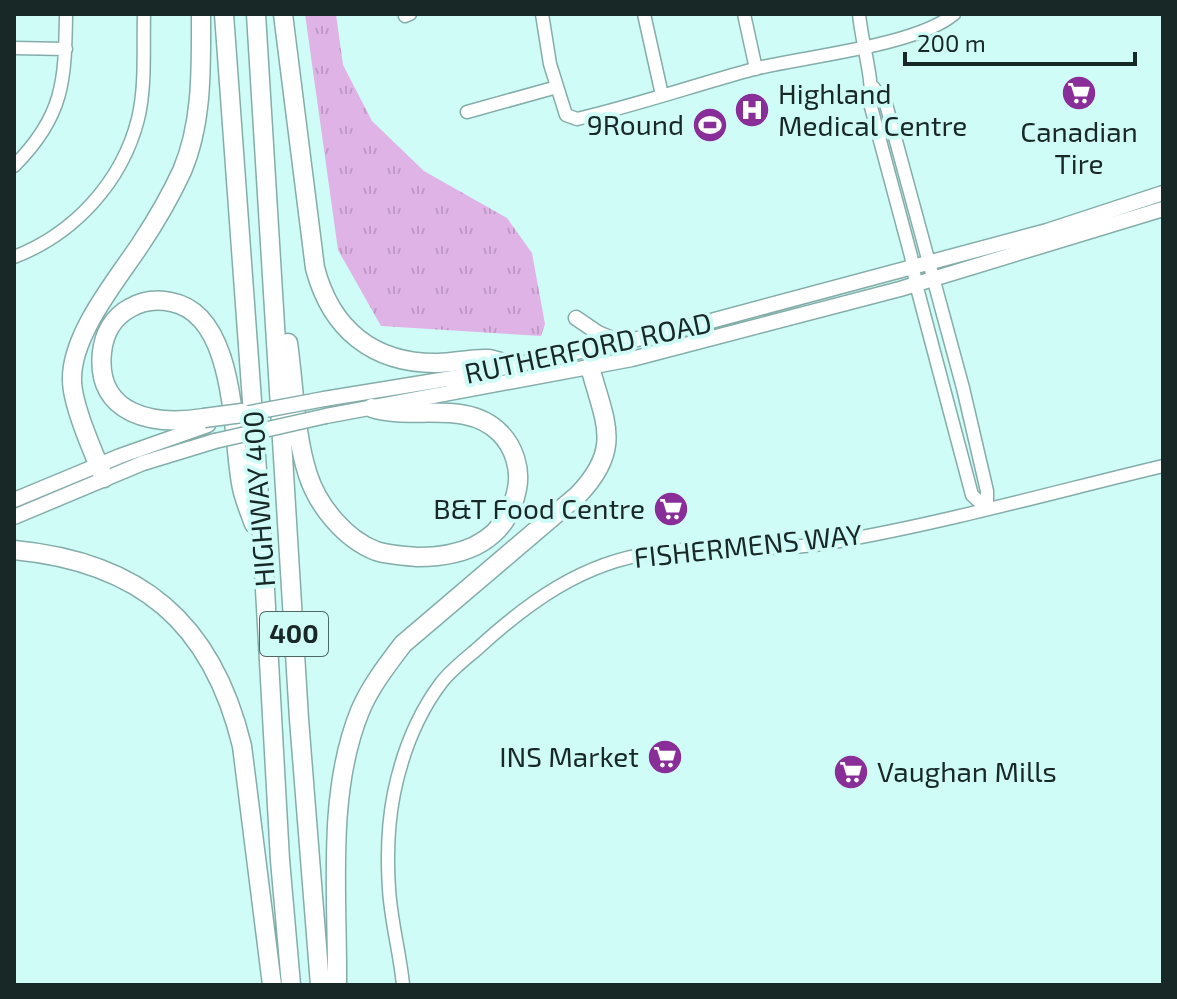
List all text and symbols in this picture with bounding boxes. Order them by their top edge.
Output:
scale bar [905,16,1135,66]
text: 200 m [917,28,986,57]
supermarket icon: Canadian Tire [1060,74,1098,112]
place label: Highland Medical Centre [778,76,967,142]
hospital icon: Highland Medical Centre [733,91,771,129]
sports icon: 9Round [691,106,729,144]
place label: 9Round [587,107,684,141]
place label: Canadian Tire [1020,114,1138,180]
street label: RUTHERFORD ROAD [461,304,714,390]
street label: HIGHWAY 400 [235,410,281,588]
supermarket icon: B&T Food Centre [652,490,690,528]
place label: B&T Food Centre [433,491,645,525]
street label: FISHERMENS WAY [632,516,864,574]
road number: 400 [260,612,328,656]
supermarket icon: INS Market [646,738,684,776]
place label: INS Market [499,739,639,773]
supermarket icon: Vaughan Mills [832,753,870,791]
place label: Vaughan Mills [877,754,1057,788]

